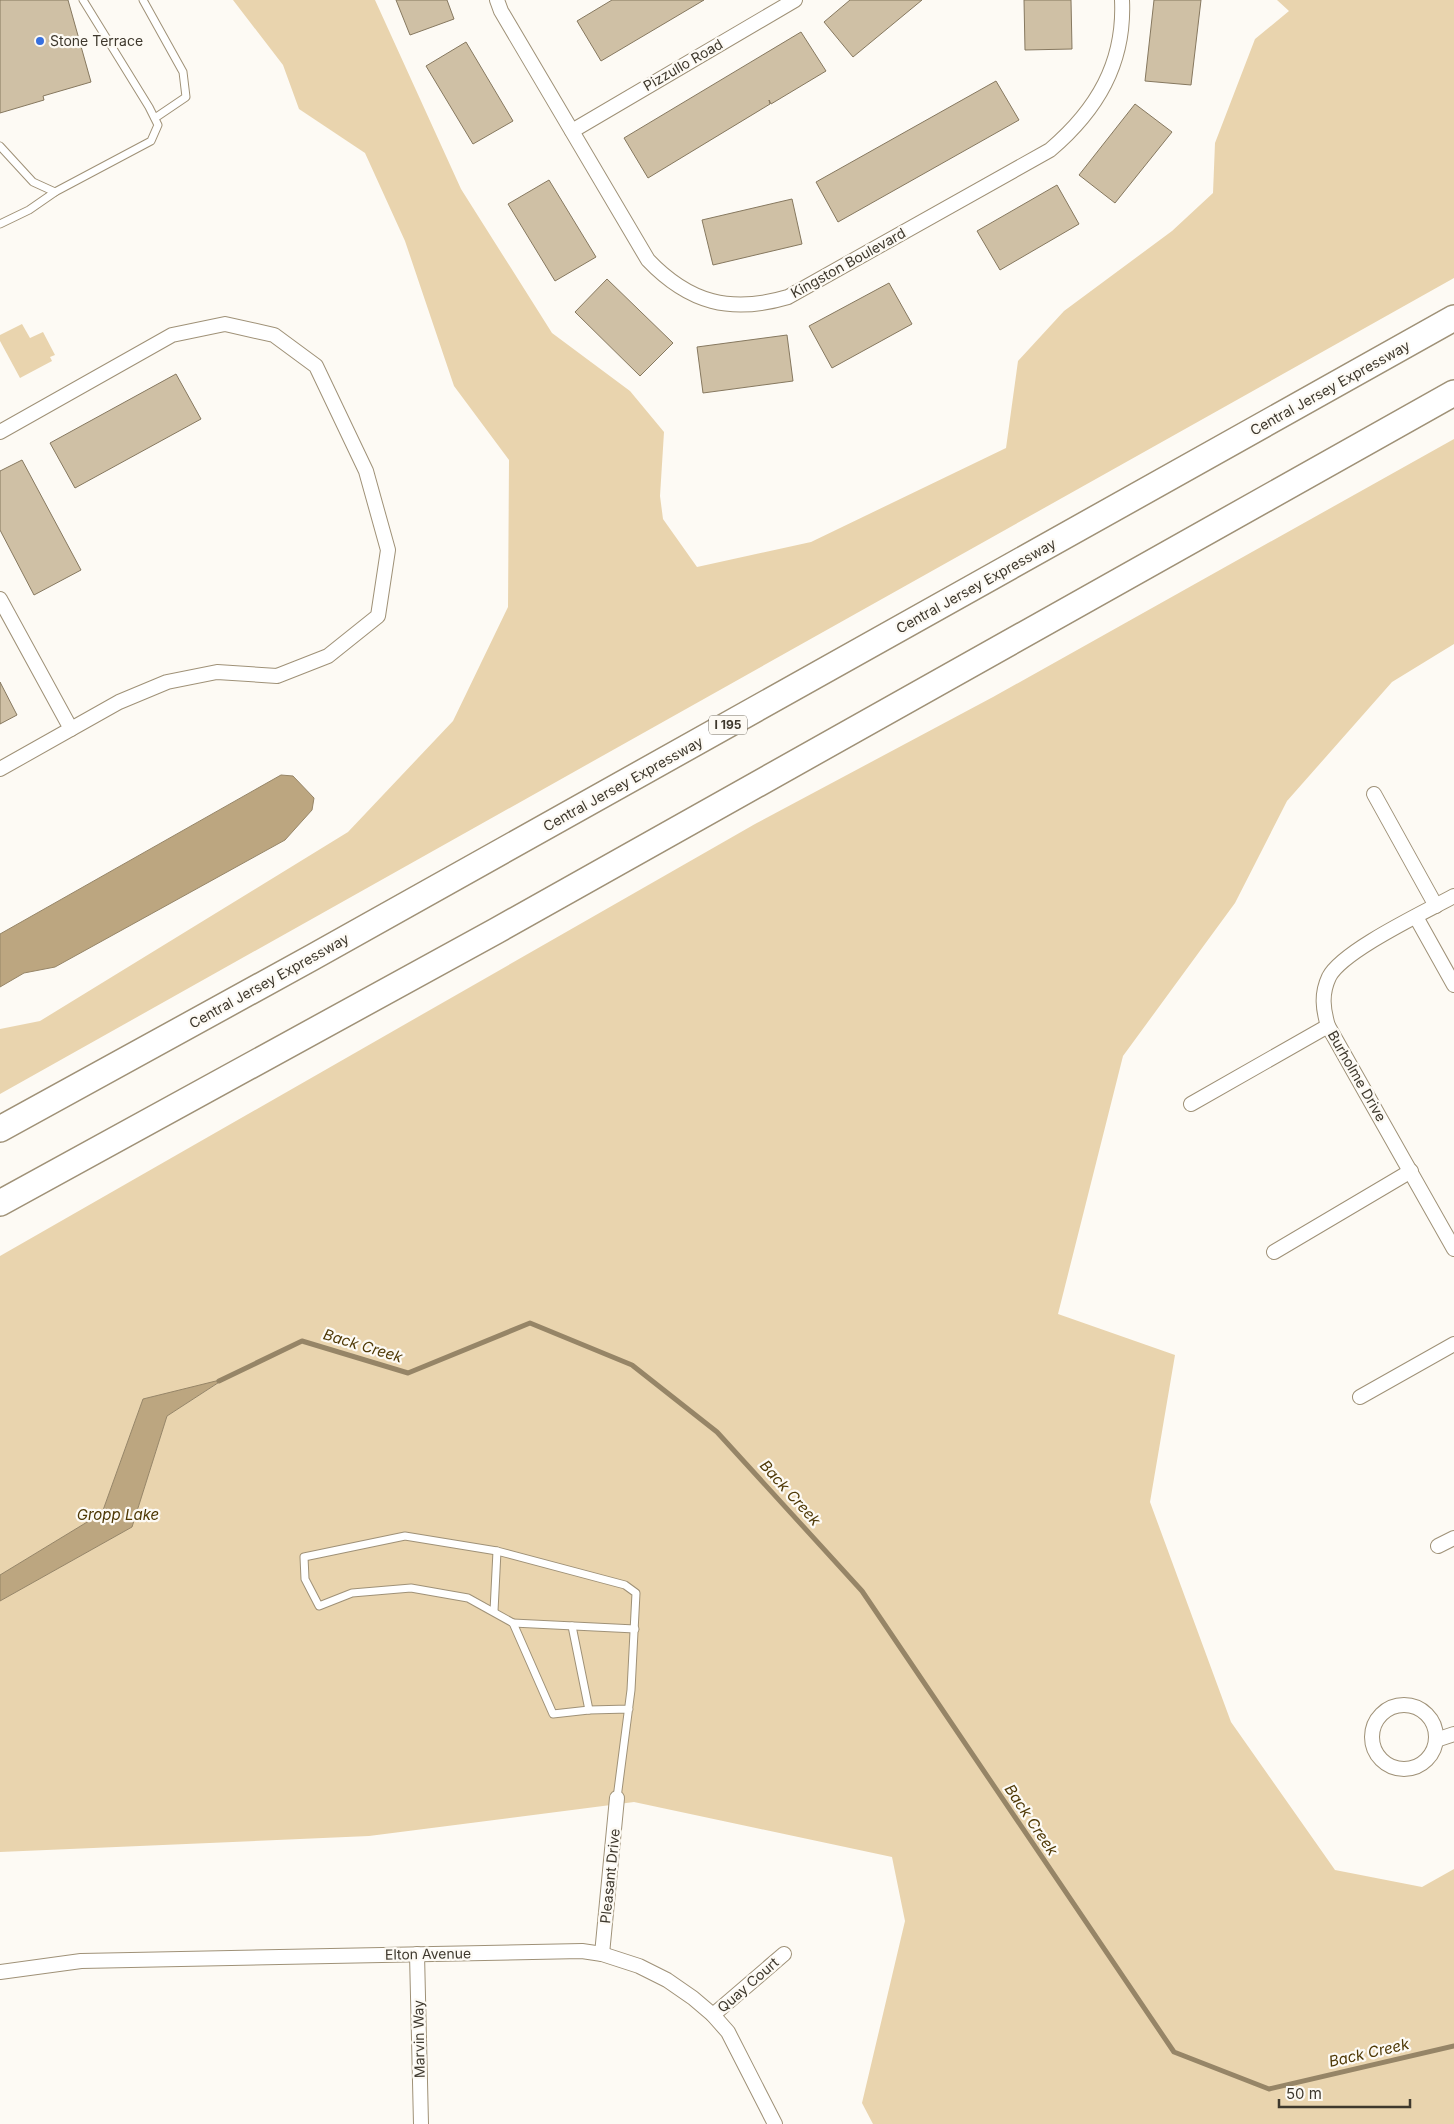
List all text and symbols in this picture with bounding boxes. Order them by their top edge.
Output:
place label: Stone Terrace [50,32,143,49]
marker: Stone Terrace [34,35,46,47]
street label: Pizzullo Road [640,35,726,94]
street label: Kingston Boulevard [787,224,908,301]
street label: Central Jersey Expressway [1247,336,1413,439]
street label: Central Jersey Expressway [893,534,1059,637]
road number: I 195 [709,716,747,734]
street label: Central Jersey Expressway [540,732,706,835]
street label: Central Jersey Expressway [186,929,352,1032]
street label: Burholme Drive [1325,1027,1390,1124]
water label: Back Creek [321,1324,406,1367]
water label: Back Creek [756,1456,825,1530]
water label: Gropp Lake [77,1505,159,1524]
water label: Back Creek [1001,1780,1063,1860]
street label: Pleasant Drive [596,1828,623,1924]
street label: Elton Avenue [385,1944,471,1963]
street label: Quay Court [714,1953,782,2016]
street label: Marvin Way [409,2000,428,2078]
water label: Back Creek [1327,2034,1412,2071]
scale bar [1279,2076,1410,2108]
text: 50 m [1286,2084,1322,2103]

